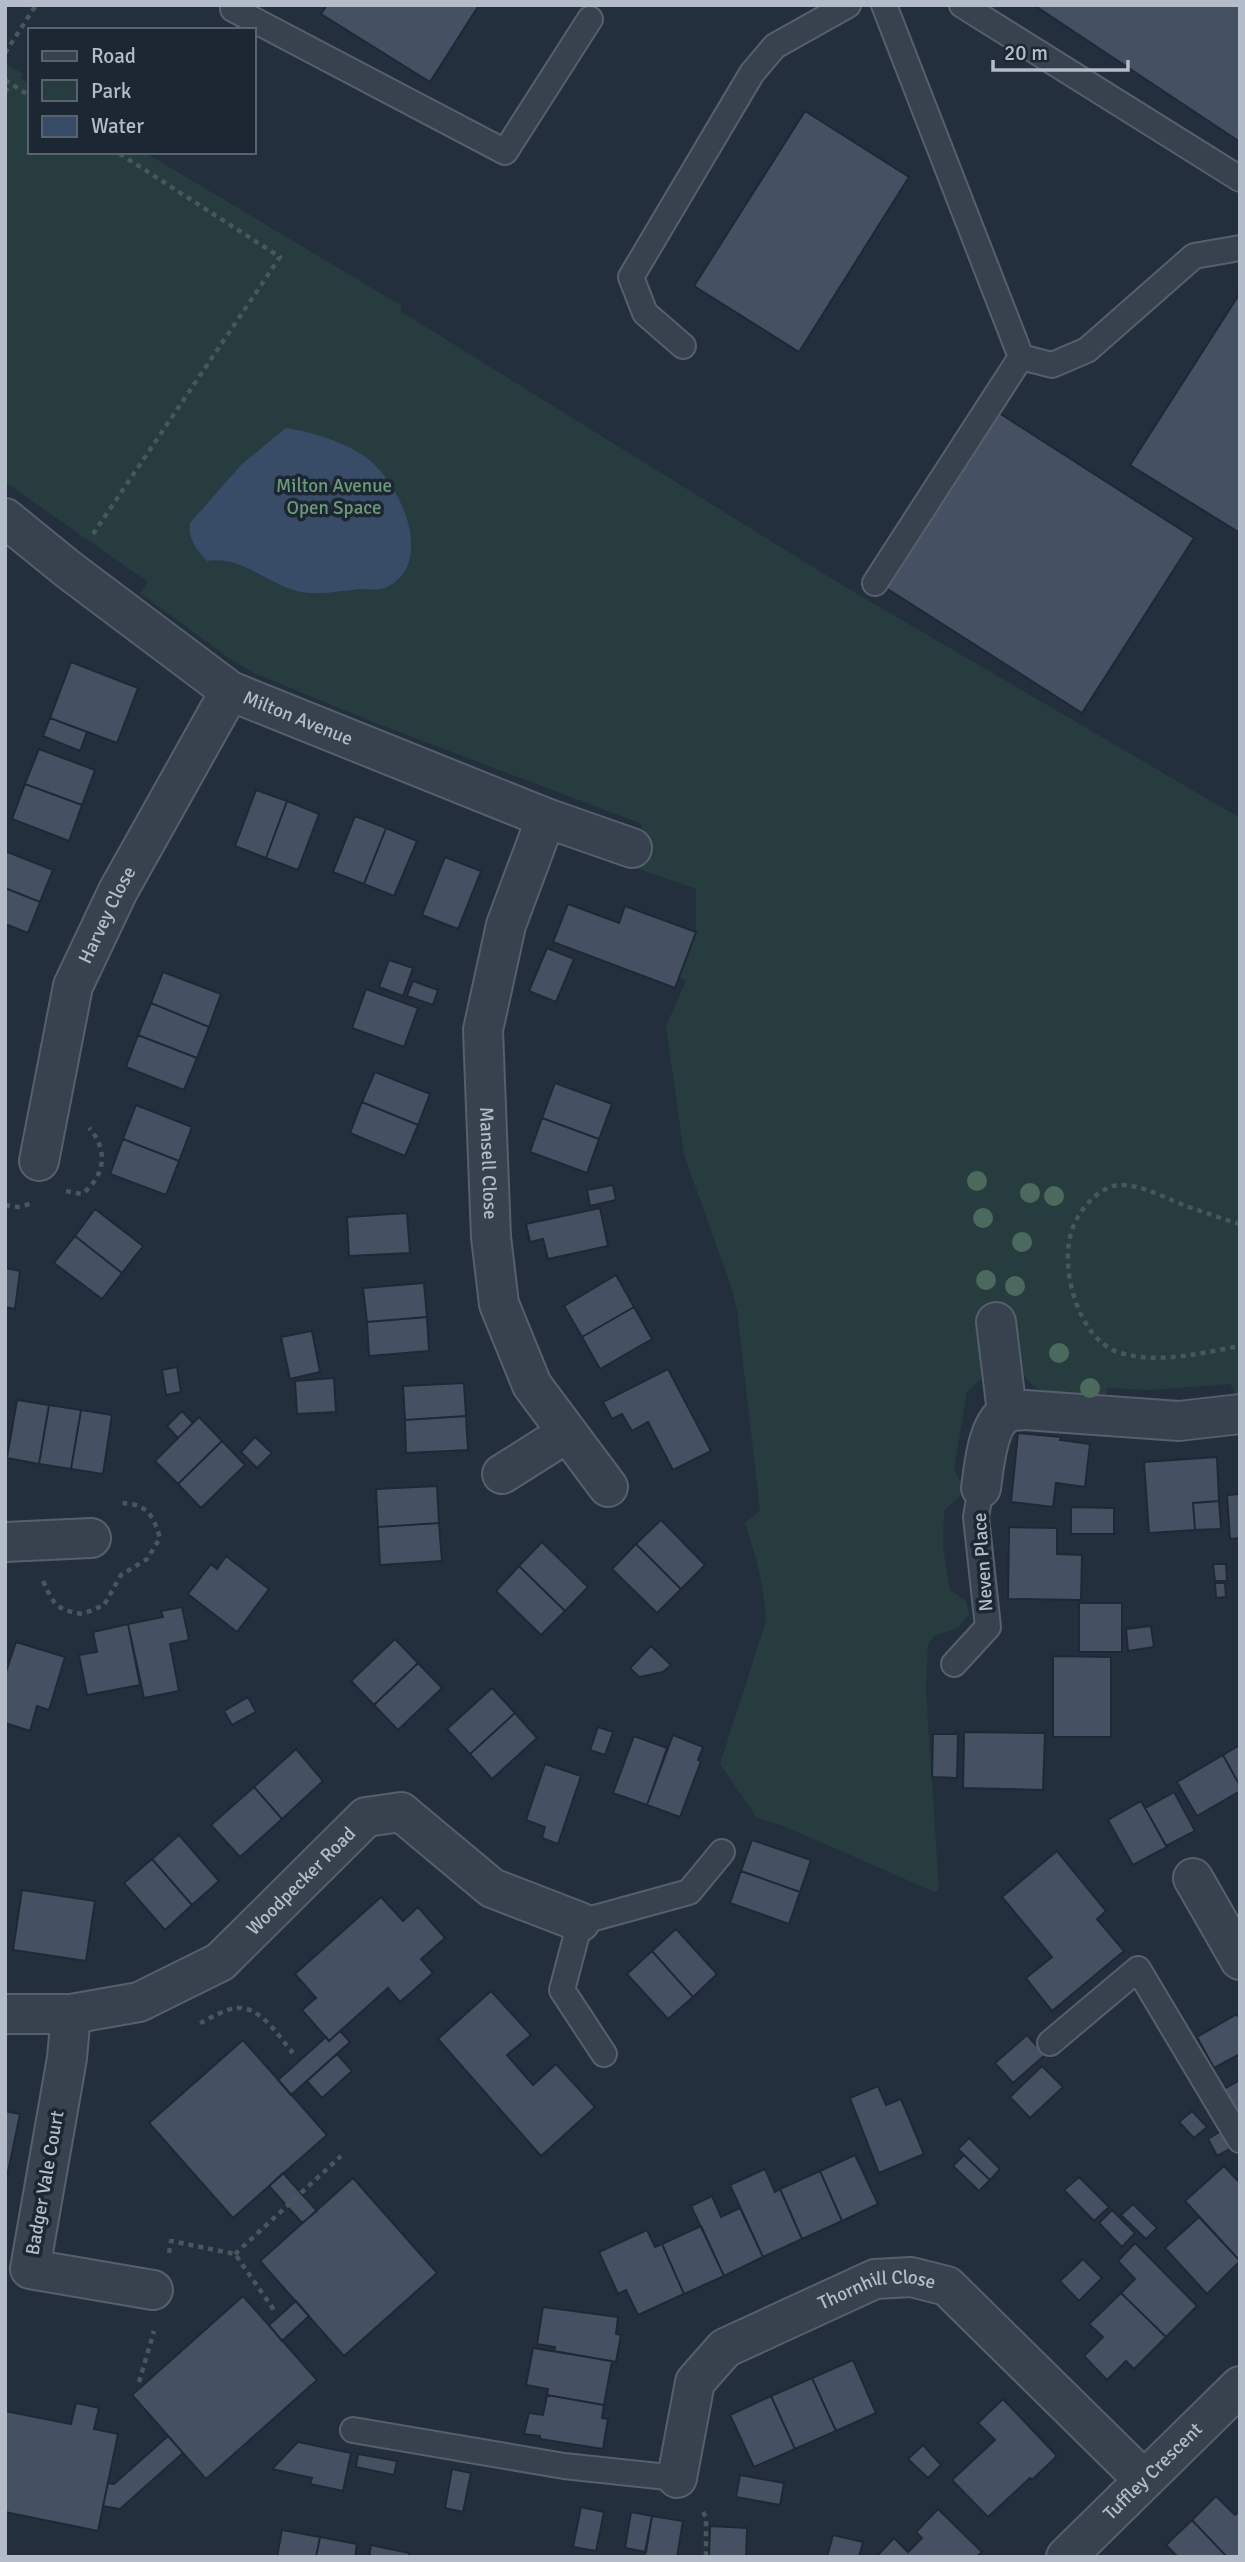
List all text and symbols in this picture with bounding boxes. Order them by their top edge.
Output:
legend [28,28,256,154]
scale bar [993,28,1128,72]
text: 20 m [1004,40,1048,66]
text: Road [91,43,136,69]
text: Park [91,78,132,104]
text: Water [91,113,144,139]
park label: Milton Avenue Open Space [276,474,392,520]
street label: Milton Avenue [239,685,356,751]
street label: Harvey Close [73,862,141,968]
street label: Mansell Close [474,1106,502,1220]
street label: Neven Place [968,1512,998,1612]
street label: Woodpecker Road [242,1822,361,1941]
street label: Badger Vale Court [20,2109,70,2257]
street label: Thornhill Close [814,2265,938,2315]
street label: Tuffley Crescent [1098,2417,1208,2525]

